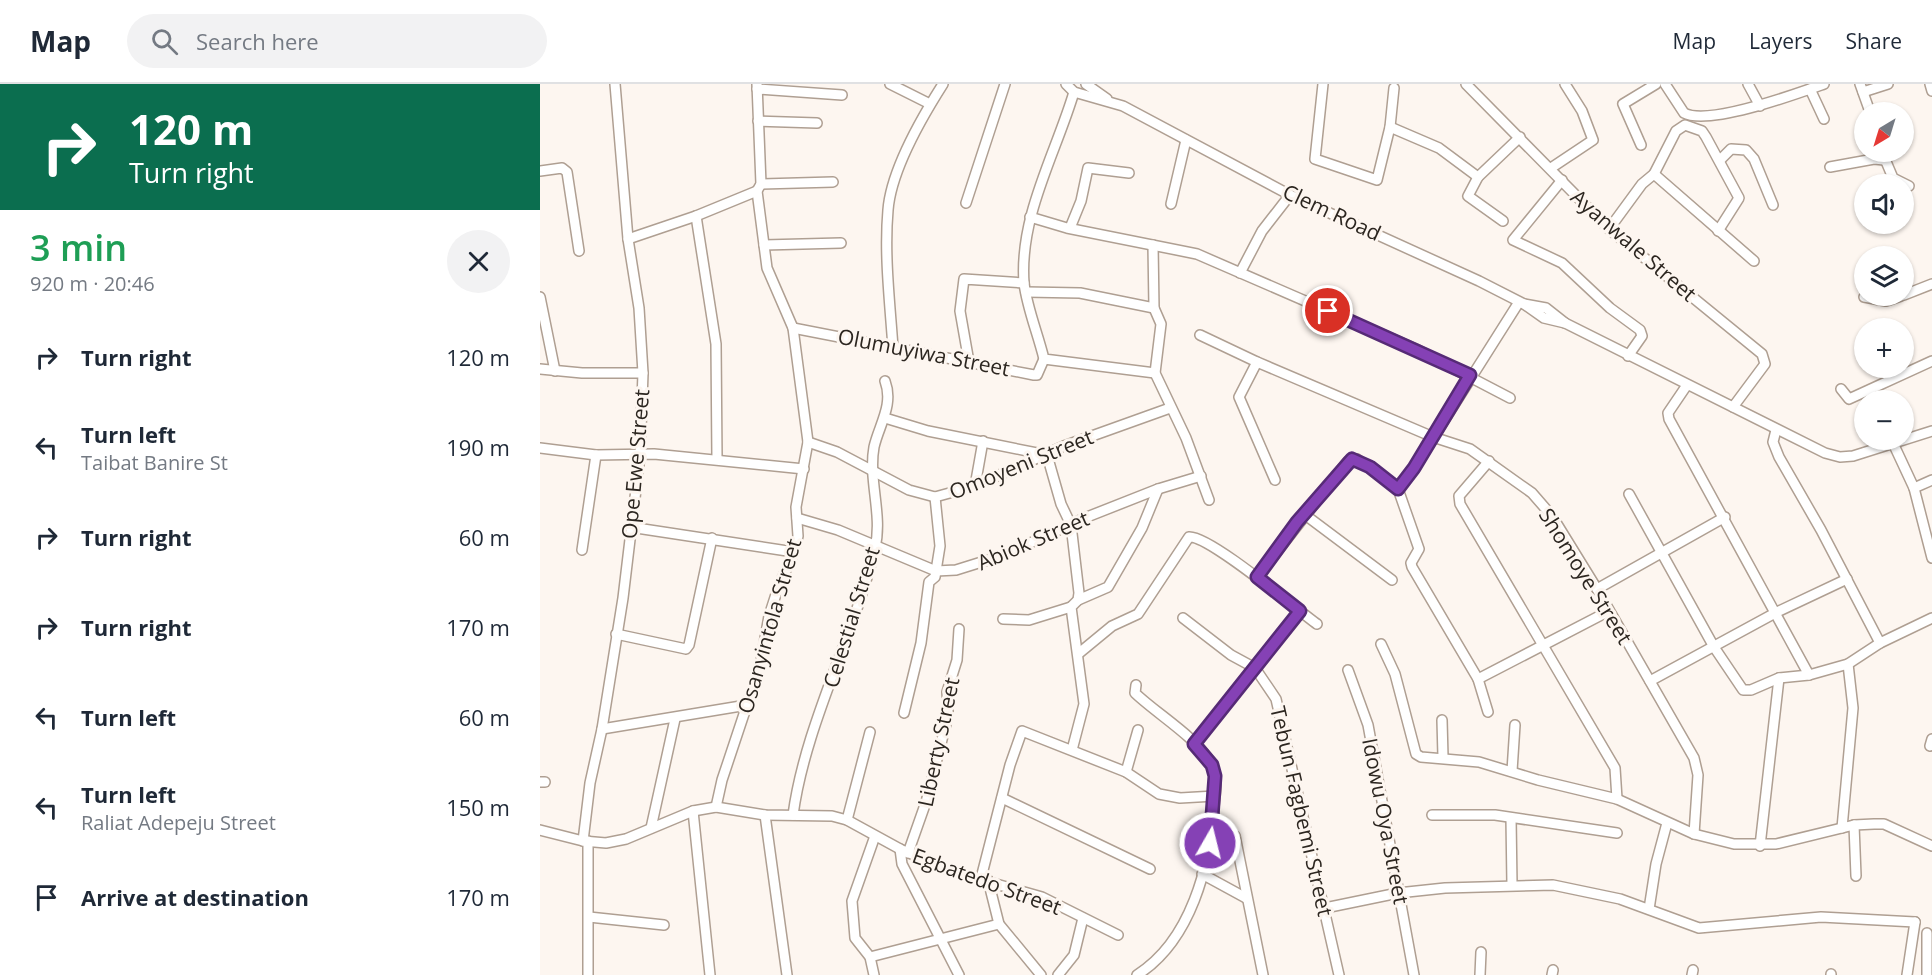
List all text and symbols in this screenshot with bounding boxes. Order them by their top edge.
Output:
search box [127,14,547,68]
text: Map [30,22,91,60]
icon: search [148,25,181,58]
text: Search here [196,26,319,56]
text: Map [1673,27,1716,55]
text: Layers [1749,27,1813,55]
text: Share [1846,27,1902,55]
text: 120 m [129,100,253,157]
north arrow [1854,102,1914,162]
map controls [1854,102,1914,450]
icon: right [30,108,108,186]
text: Turn right [129,154,254,191]
button: sound [1854,174,1914,234]
street label: Clem Road [1278,177,1386,247]
street label: Ayanwale Street [1565,183,1703,307]
text: 3 min [30,223,127,272]
button: close [447,230,510,293]
button: layers [1854,246,1914,306]
text: 920 m · 20:46 [30,270,155,297]
pin [1302,285,1353,336]
icon: arrive [1311,294,1344,327]
button: + [1854,318,1914,378]
street label: Olumuyiwa Street [836,322,1012,382]
icon: right [30,341,63,374]
text: Turn right [81,342,192,372]
text: 120 m [446,342,510,372]
street label: Ope Ewe Street [615,388,655,540]
button: − [1854,390,1914,450]
text: Turn left [81,419,176,449]
street label: Omoyeni Street [945,422,1097,506]
icon: left [30,431,63,464]
text: 190 m [446,432,510,462]
text: Taibat Banire St [81,449,228,476]
street label: Shomoye Street [1533,503,1639,649]
street label: Abiok Street [973,504,1093,576]
icon: right [30,521,63,554]
text: Turn right [81,522,192,552]
text: 60 m [459,522,510,552]
street label: Osanyintola Street [731,535,807,717]
street label: Celestial Street [816,543,886,691]
icon: right [30,611,63,644]
text: Turn right [81,612,192,642]
text: 170 m [446,612,510,642]
street label: Liberty Street [911,675,965,809]
icon: left [30,701,63,734]
text: Turn left [81,702,176,732]
text: 60 m [459,702,510,732]
street label: Tebun Fagbemi Street [1264,703,1340,919]
street label: Idowu Oya Street [1356,736,1416,906]
text: Turn left [81,779,176,809]
icon: left [30,791,63,824]
text: 150 m [446,792,510,822]
text: Raliat Adepeju Street [81,809,276,836]
position arrow [1178,811,1242,875]
street label: Egbatedo Street [909,841,1065,921]
icon: arrive [30,881,63,914]
text: Arrive at destination [81,882,309,912]
text: 170 m [446,882,510,912]

